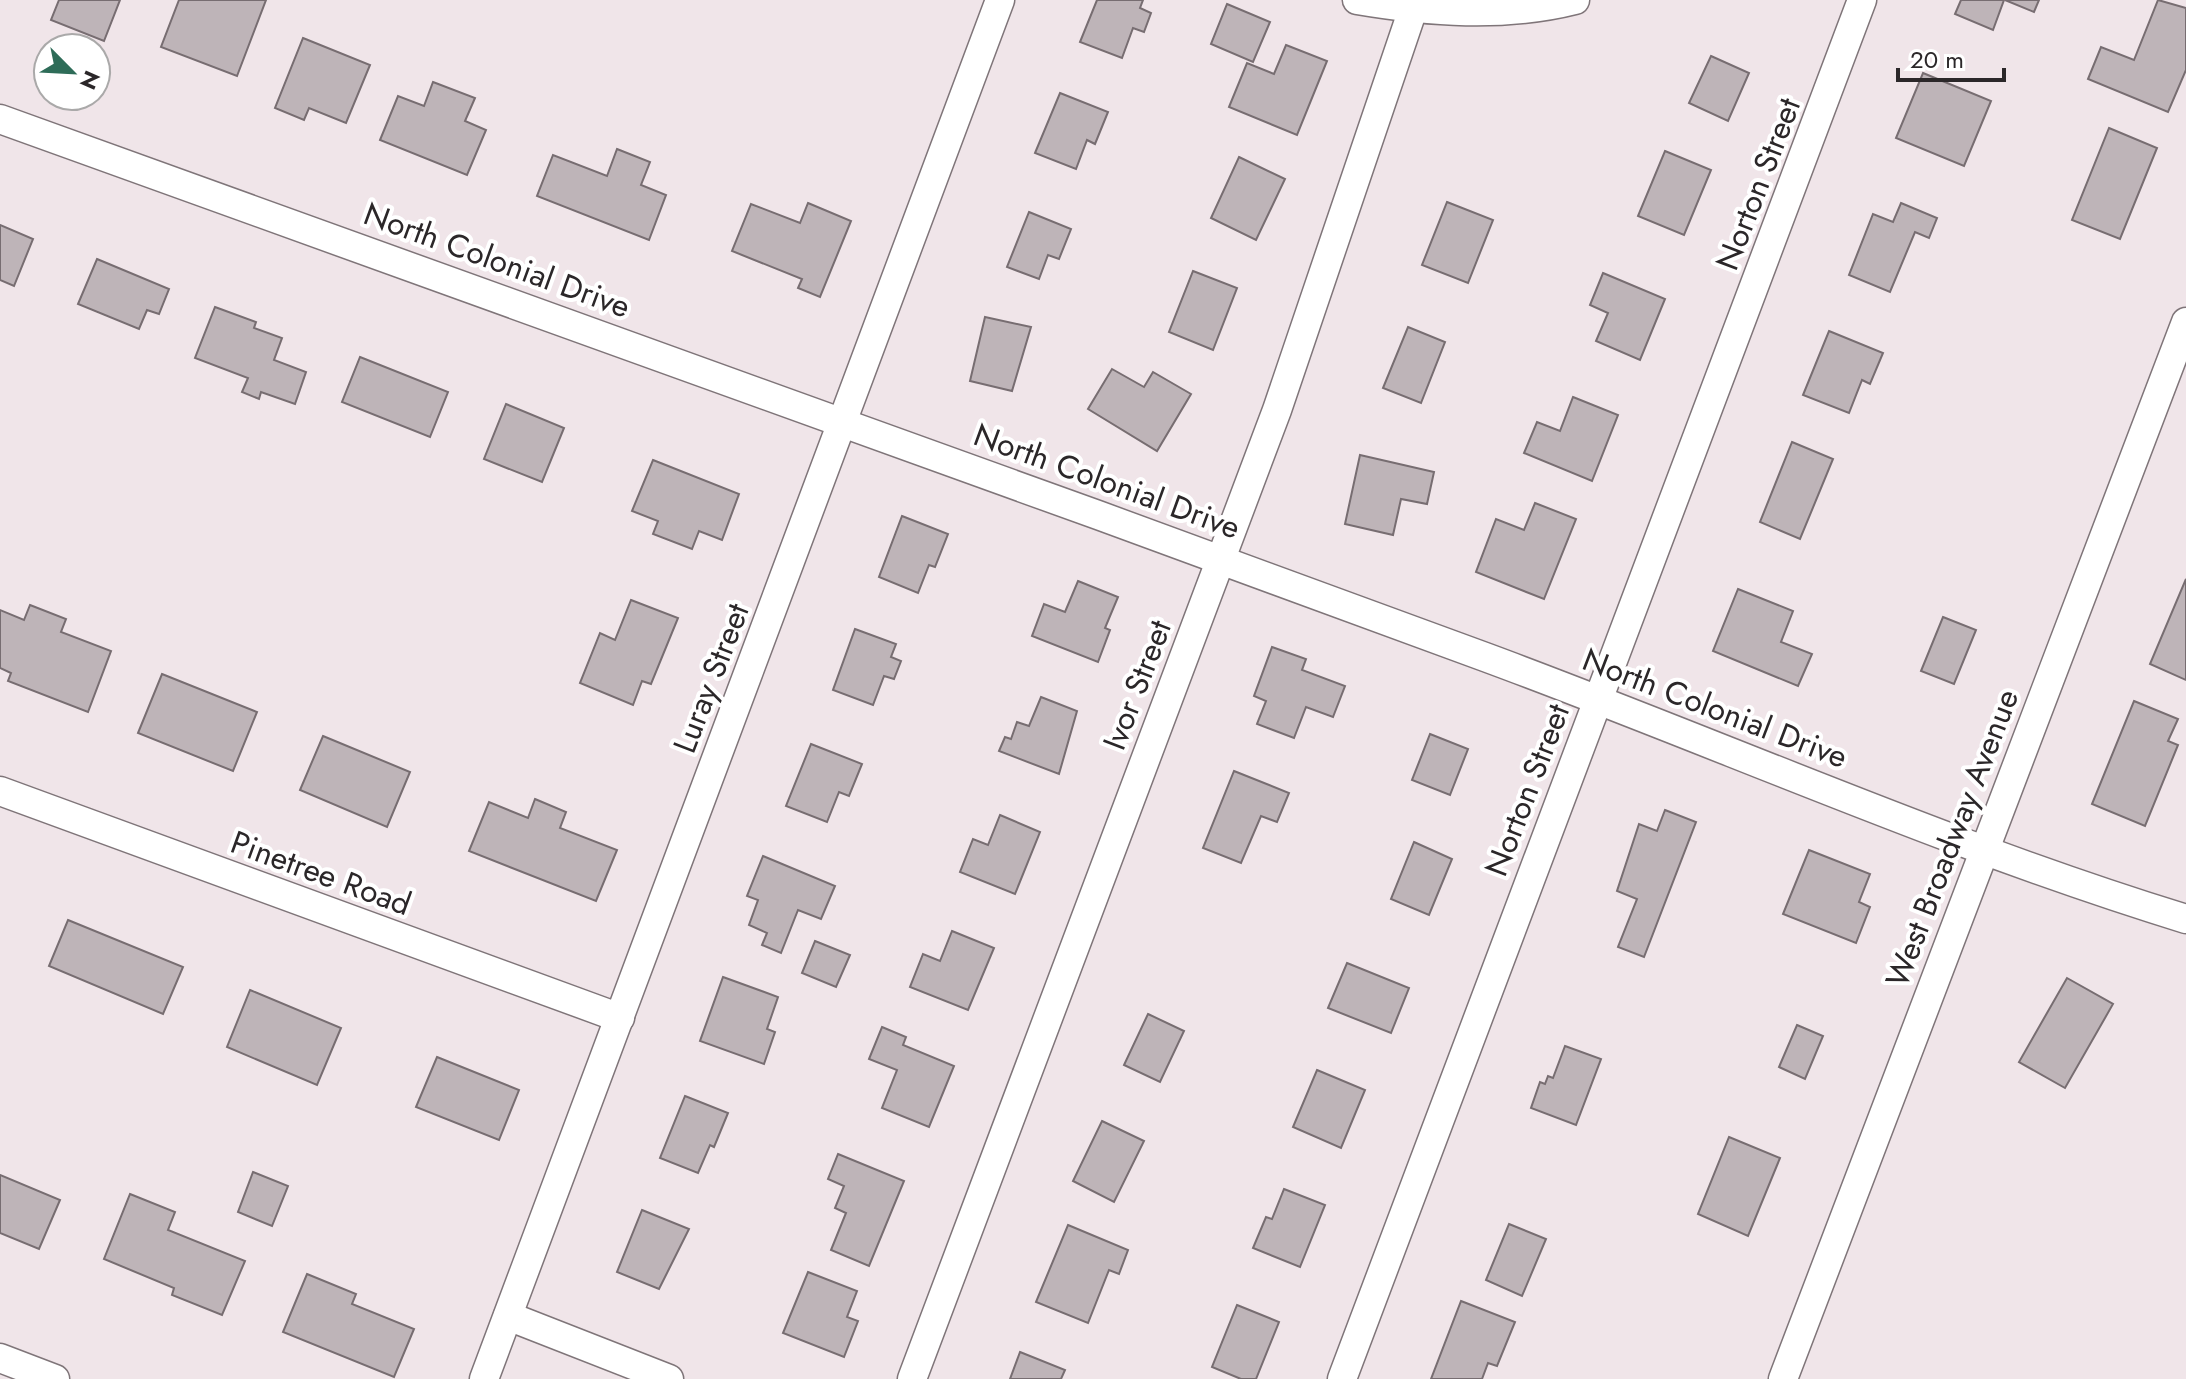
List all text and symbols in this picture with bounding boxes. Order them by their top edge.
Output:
north arrow [32,32,112,112]
scale bar [1898,32,2004,82]
text: 20 m [1910,42,1964,77]
text: N [72,66,108,95]
street label: Norton Street [1704,91,1812,277]
street label: North Colonial Drive [357,190,637,330]
street label: North Colonial Drive [967,411,1247,551]
street label: Luray Street [661,596,761,759]
street label: Ivor Street [1091,613,1183,757]
street label: North Colonial Drive [1576,636,1854,780]
street label: West Broadway Avenue [1874,682,2030,994]
street label: Norton Street [1473,697,1581,883]
street label: Pinetree Road [224,819,418,927]

